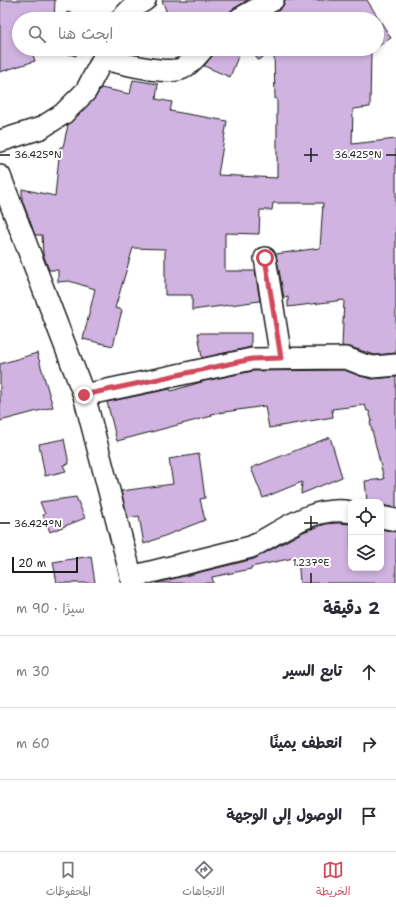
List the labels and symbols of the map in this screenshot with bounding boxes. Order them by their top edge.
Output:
text: 36.425°N [14,148,62,161]
text: 36.425°N [334,148,382,161]
route start [256,249,274,267]
route end [75,386,93,404]
text: 36.424°N [14,517,62,530]
scale bar [12,555,78,574]
text: 1.237°E [292,556,330,569]

